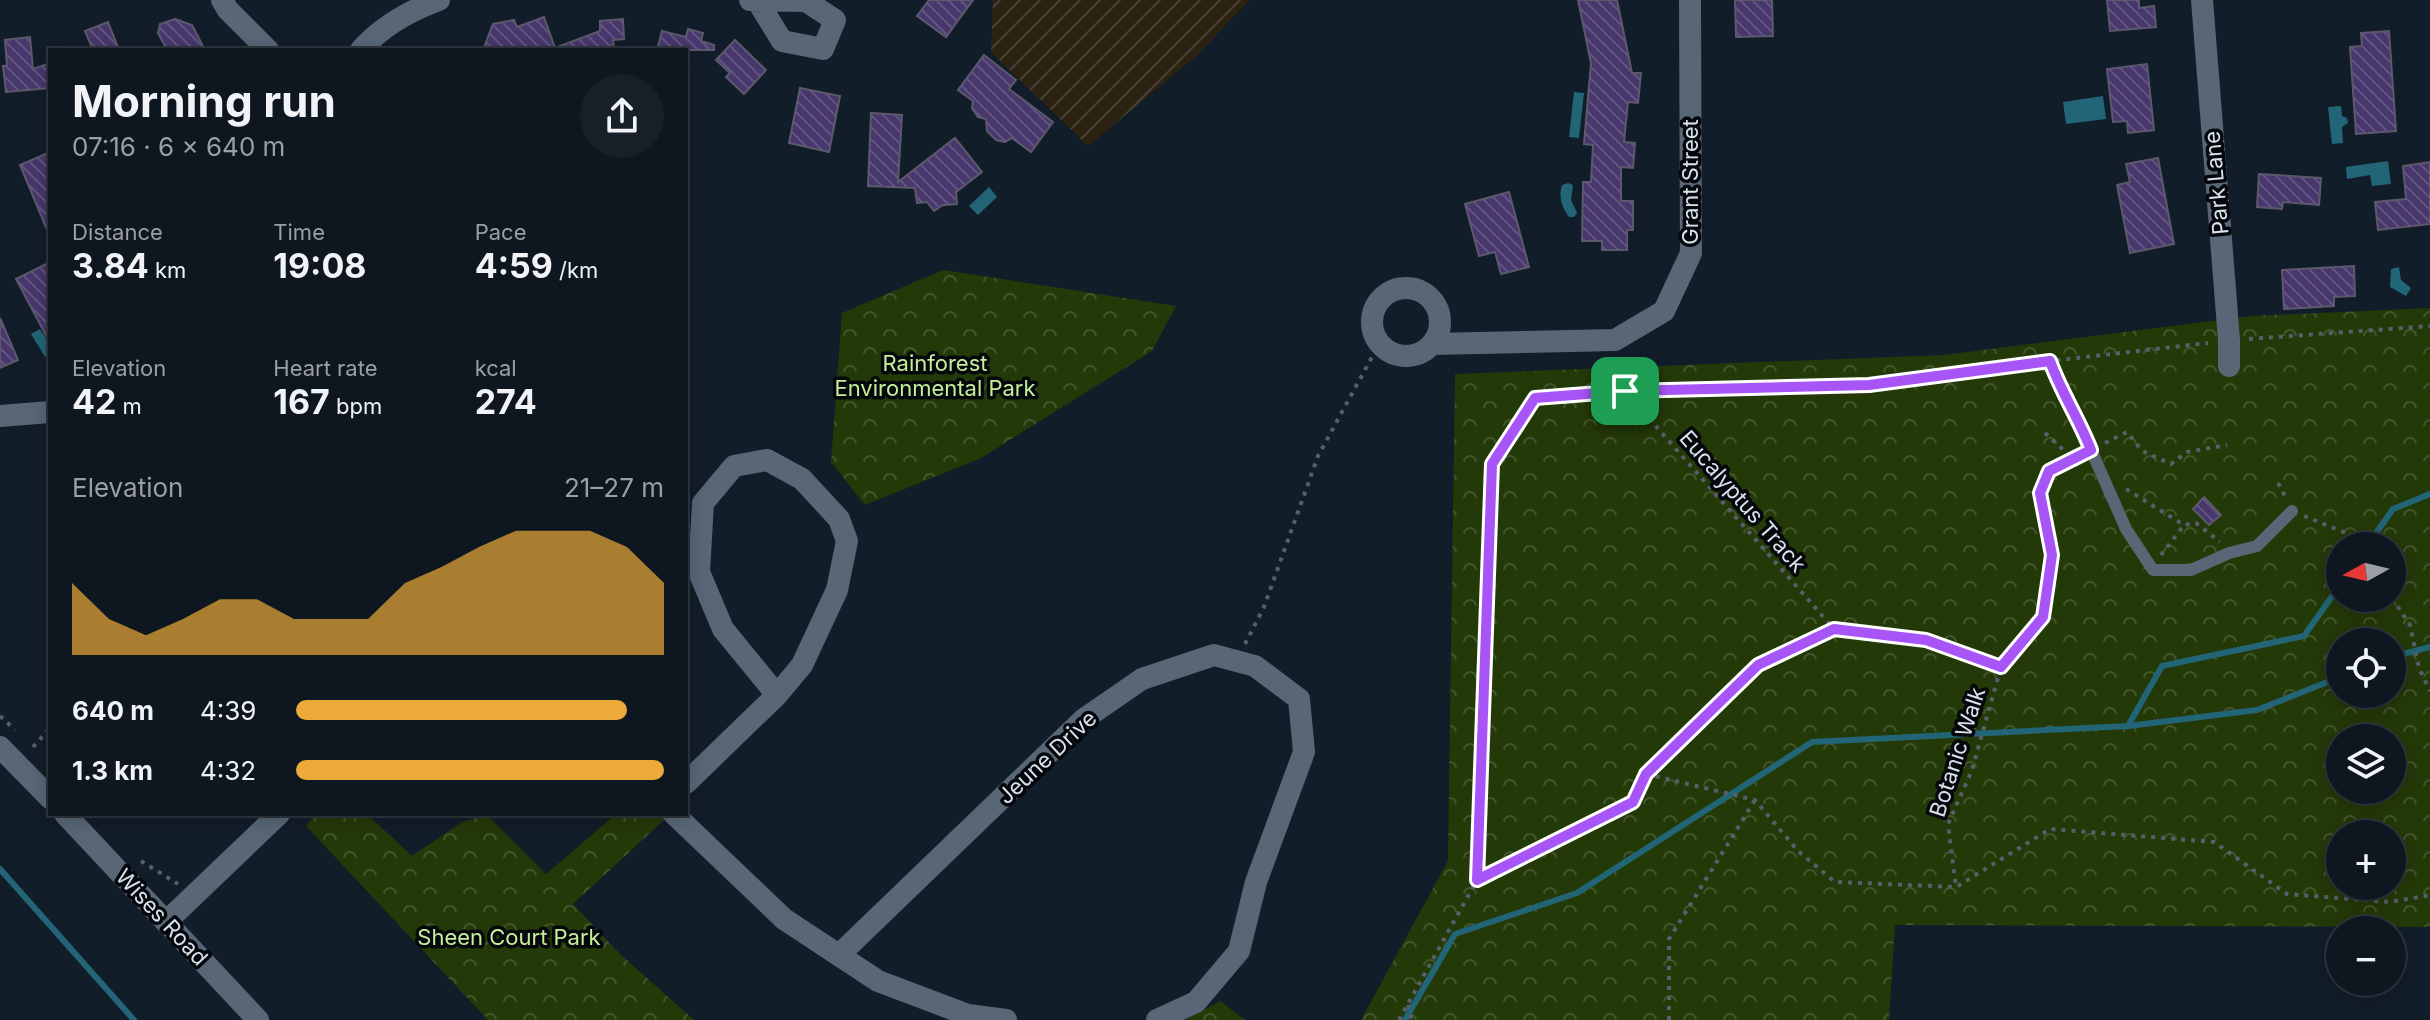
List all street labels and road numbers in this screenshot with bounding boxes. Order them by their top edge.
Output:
street label: Grant Street [1677,119,1703,245]
street label: Park Lane [2199,130,2233,236]
street label: Eucalyptus Track [1675,425,1811,577]
street label: Botanic Walk [1924,684,1990,820]
street label: Jeune Drive [992,705,1102,809]
street label: Wises Road [111,863,213,971]

